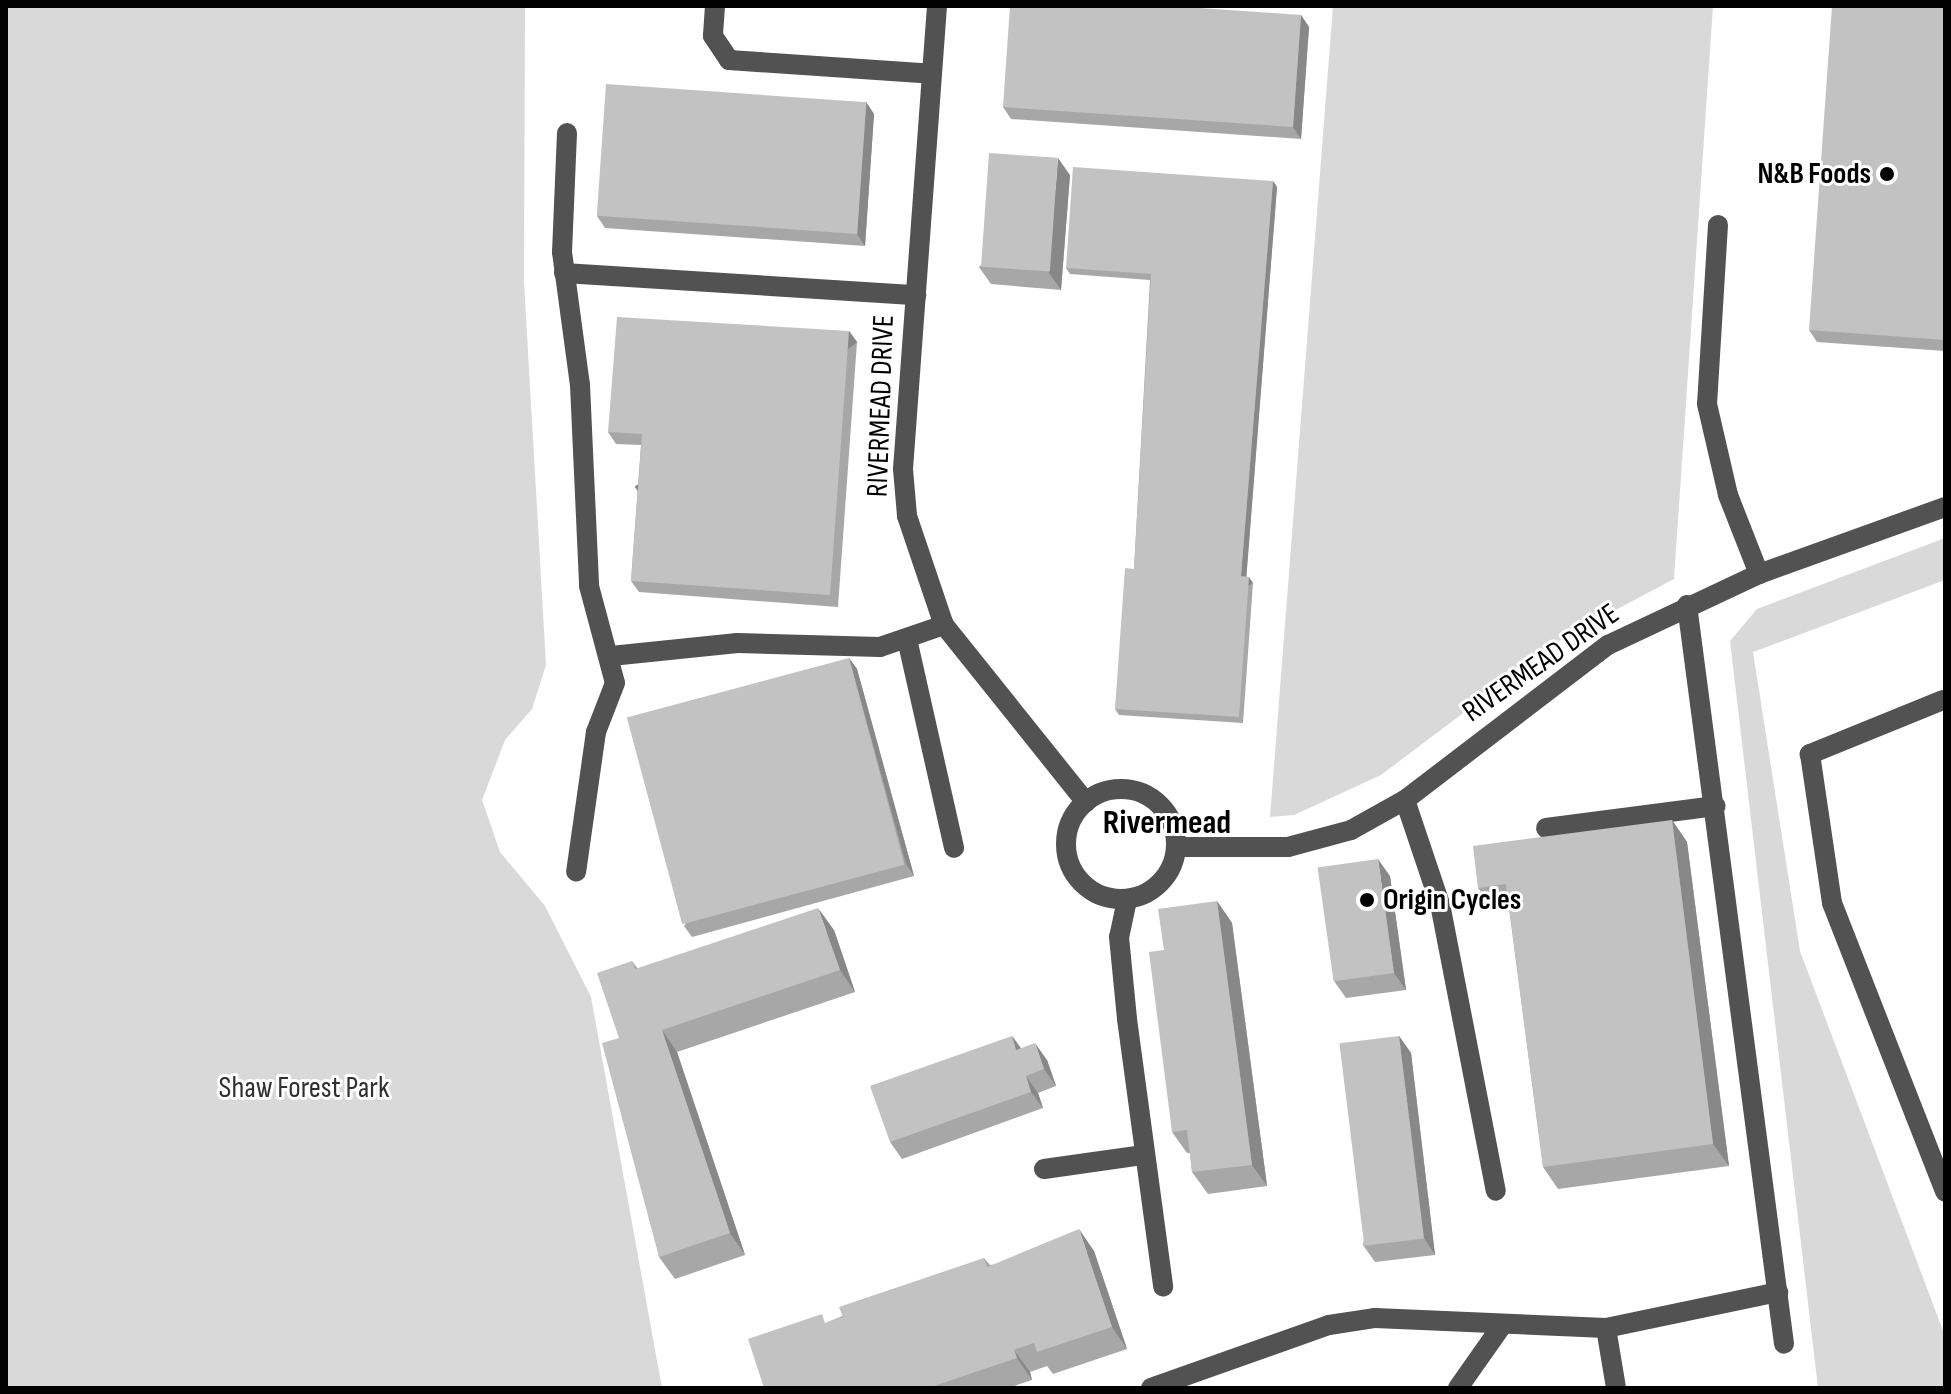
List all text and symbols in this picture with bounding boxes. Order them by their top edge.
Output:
place label: N&B Foods [1757,156,1871,192]
marker: N&B Foods [1878,165,1896,183]
street label: RIVERMEAD DRIVE [860,314,902,498]
street label: RIVERMEAD DRIVE [1456,596,1626,730]
district label: Rivermead [1103,803,1231,843]
place label: Origin Cycles [1383,882,1521,918]
marker: Origin Cycles [1358,891,1376,909]
park label: Shaw Forest Park [219,1070,389,1106]

